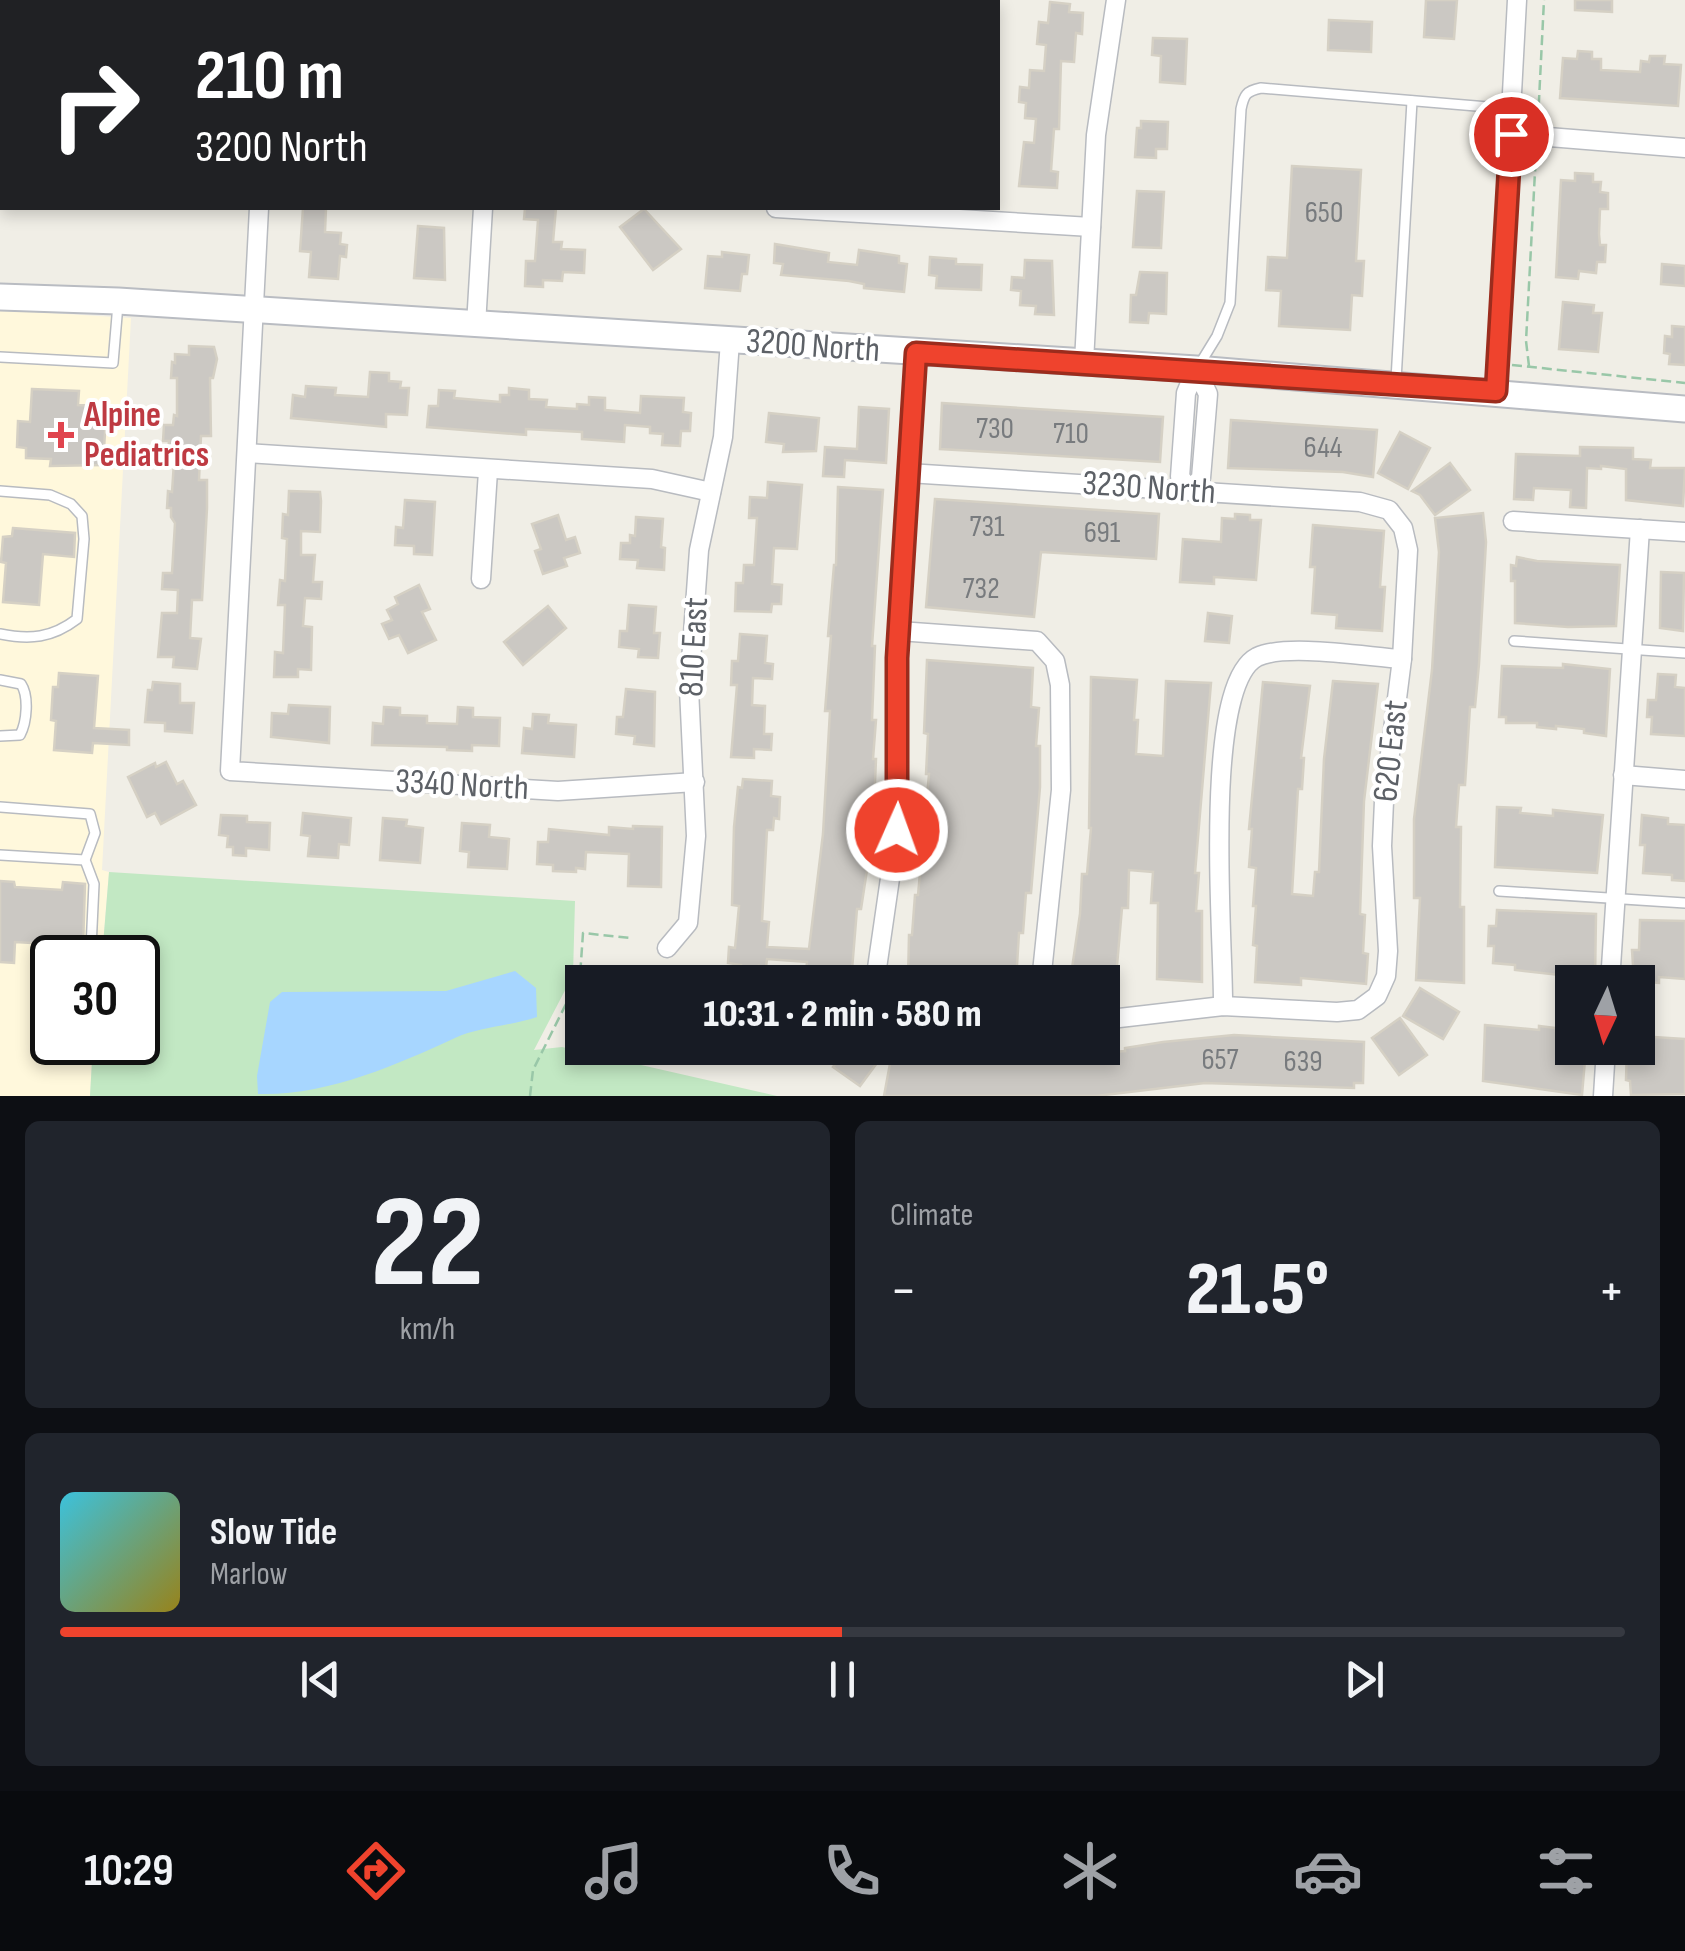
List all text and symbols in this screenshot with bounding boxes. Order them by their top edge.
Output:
text: 210 m [195,35,344,119]
icon: right [30,40,160,170]
pin [1469,92,1554,177]
icon: arrive [1484,107,1539,162]
text: 3200 North [195,120,368,175]
house number: 650 [1305,195,1343,231]
street label: 3200 North [744,320,882,372]
place label: Alpine Pediatrics [83,394,209,477]
house number: 730 [976,411,1014,447]
house number: 710 [1053,416,1089,452]
marker: Alpine Pediatrics [48,422,74,448]
house number: 644 [1304,430,1342,466]
street label: 3230 North [1081,462,1217,514]
house number: 731 [969,509,1005,545]
house number: 691 [1084,515,1121,551]
house number: 732 [963,571,1000,607]
street label: 810 East [670,596,718,698]
street label: 620 East [1364,698,1418,804]
street label: 3340 North [394,760,530,810]
position arrow [845,778,949,882]
speed limit sign: 30 [30,935,160,1065]
north arrow [1555,965,1655,1065]
map controls [1555,965,1655,1065]
text: 10:31 · 2 min · 580 m [703,992,982,1037]
house number: 657 [1201,1042,1239,1078]
house number: 639 [1284,1044,1323,1080]
text: 22 [371,1167,484,1323]
text: Climate [890,1196,973,1235]
text: 21.5° [1186,1245,1329,1336]
text: − [890,1258,917,1325]
text: + [1598,1258,1625,1325]
text: km/h [400,1310,455,1349]
text: Slow Tide [210,1510,337,1555]
text: Marlow [210,1555,288,1594]
icon: previous [293,1652,348,1707]
icon: pause [815,1652,870,1707]
icon: next [1337,1652,1392,1707]
icon: directions [341,1836,411,1906]
icon: music [579,1836,649,1906]
icon: phone [817,1836,887,1906]
icon: climate [1055,1836,1125,1906]
icon: car [1293,1836,1363,1906]
icon: filters [1531,1836,1601,1906]
text: 10:29 [84,1844,174,1899]

